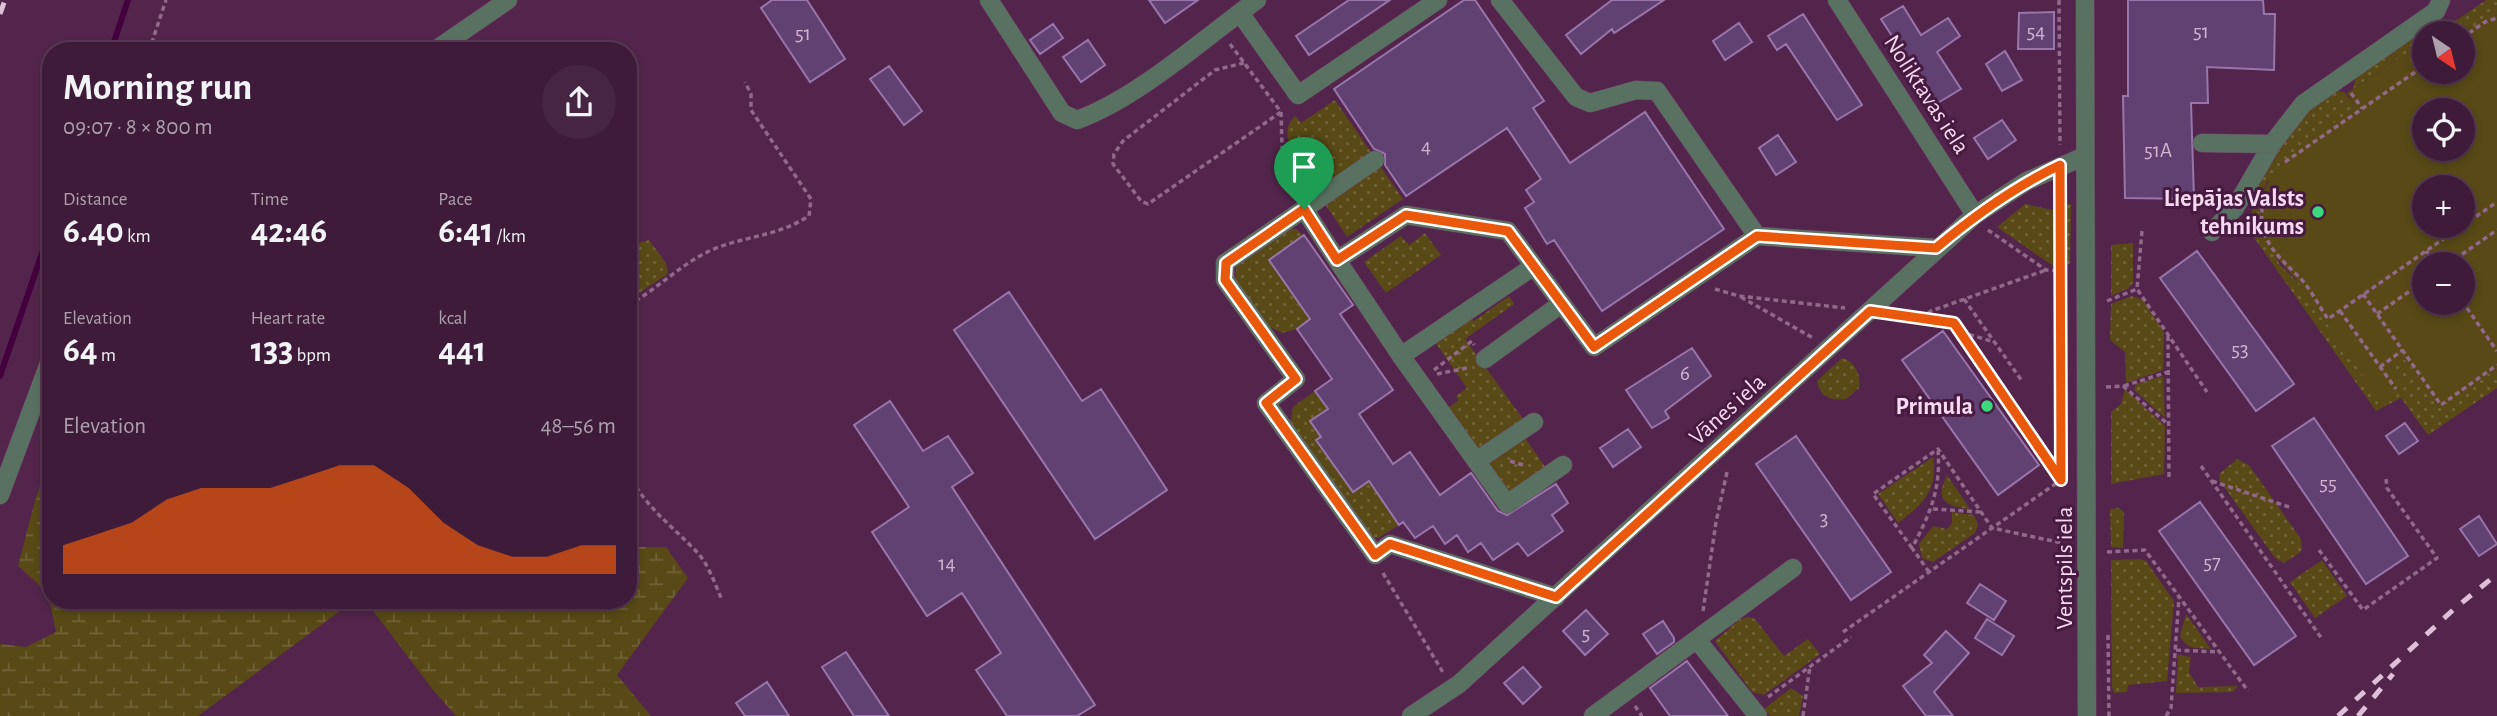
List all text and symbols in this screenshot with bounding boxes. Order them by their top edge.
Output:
house number: 54 [2027,21,2045,42]
house number: 51 [2193,21,2209,42]
north arrow [2412,21,2474,84]
map controls [2412,21,2475,315]
house number: 51 [795,23,811,44]
street label: Noliktavas iela [1879,31,1973,158]
button: share [542,65,616,139]
text: Morning run [63,69,252,107]
button: locate [2412,98,2475,161]
text: 09:07 · 8 × 800 m [63,116,213,139]
house number: 4 [1421,136,1431,157]
pin [1274,137,1334,209]
house number: 51A [2144,140,2172,161]
icon: arrive [1285,148,1323,186]
button: + [2412,175,2475,238]
place label: Liepājas Valsts tehnikums [2164,187,2304,239]
text: Distance [63,190,127,209]
text: Time [251,190,289,209]
text: Pace [438,190,473,209]
marker: Liepājas Valsts tehnikums [2310,204,2326,220]
text: 6.40 [63,214,124,249]
text: 42:46 [251,214,327,249]
text: 6:41 [438,214,493,249]
text: km [124,227,151,246]
text: /km [493,227,526,246]
button: − [2412,252,2475,315]
text: Elevation [63,309,132,328]
text: Heart rate [251,309,325,328]
text: kcal [438,309,467,328]
text: 64 [63,333,98,368]
text: 133 [251,333,293,368]
text: 441 [438,333,486,368]
house number: 53 [2231,339,2249,360]
text: m [98,346,116,365]
text: bpm [293,346,331,365]
house number: 6 [1680,363,1690,384]
street label: Vānes iela [1685,370,1770,450]
place label: Primula [1896,395,1973,419]
marker: Primula [1979,398,1995,414]
text: Elevation [63,415,146,438]
text: 48–56 m [540,415,616,438]
house number: 55 [2319,473,2337,494]
street label: Ventspils iela [2053,506,2077,630]
house number: 3 [1820,508,1828,529]
house number: 57 [2203,552,2221,573]
house number: 14 [938,553,956,574]
house number: 5 [1582,623,1590,644]

